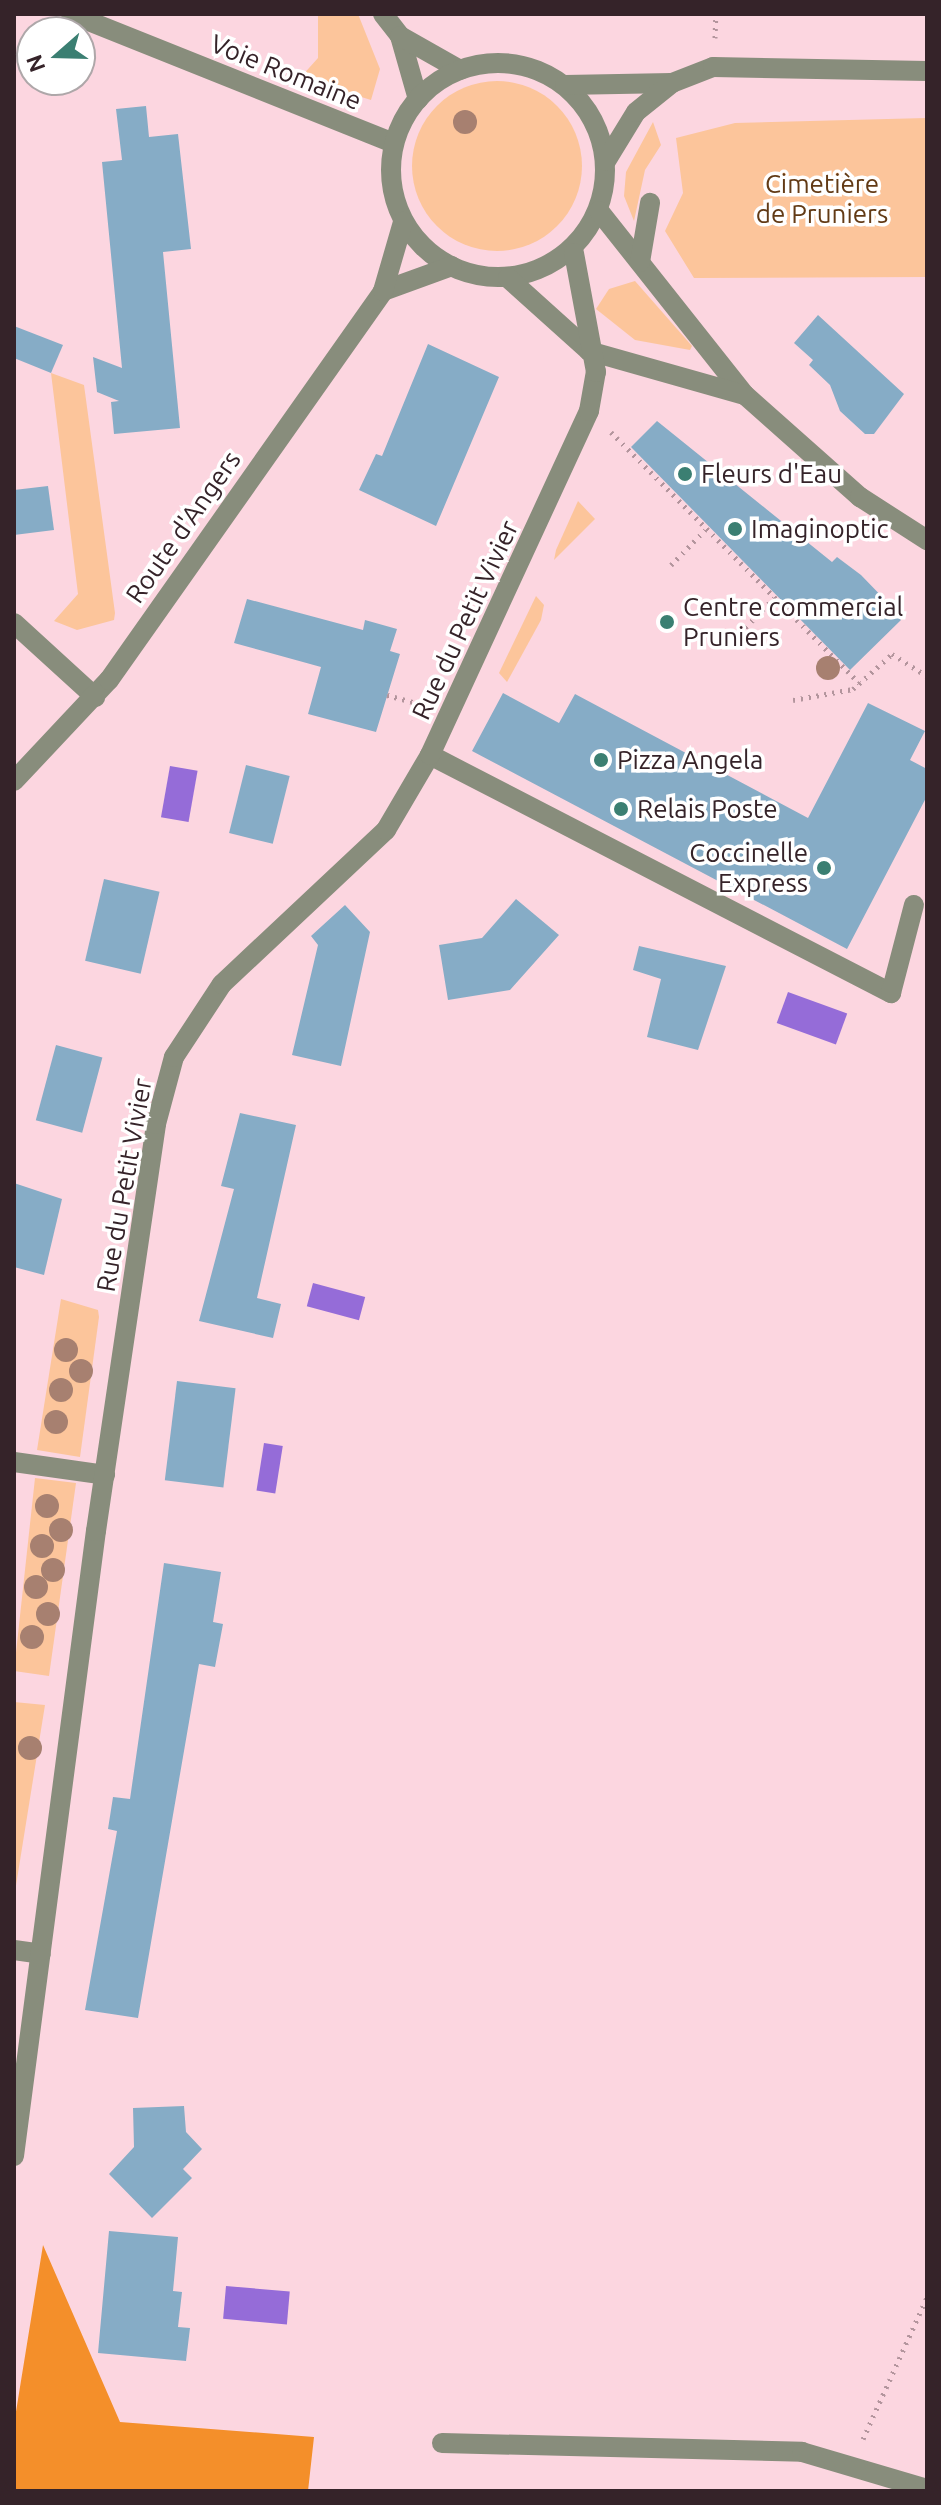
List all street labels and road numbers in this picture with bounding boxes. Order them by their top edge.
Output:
street label: Voie Romaine [206,28,366,116]
street label: Route d'Angers [119,445,247,609]
street label: Rue du Petit Vivier [405,515,525,725]
street label: Rue du Petit Vivier [90,1076,158,1294]

